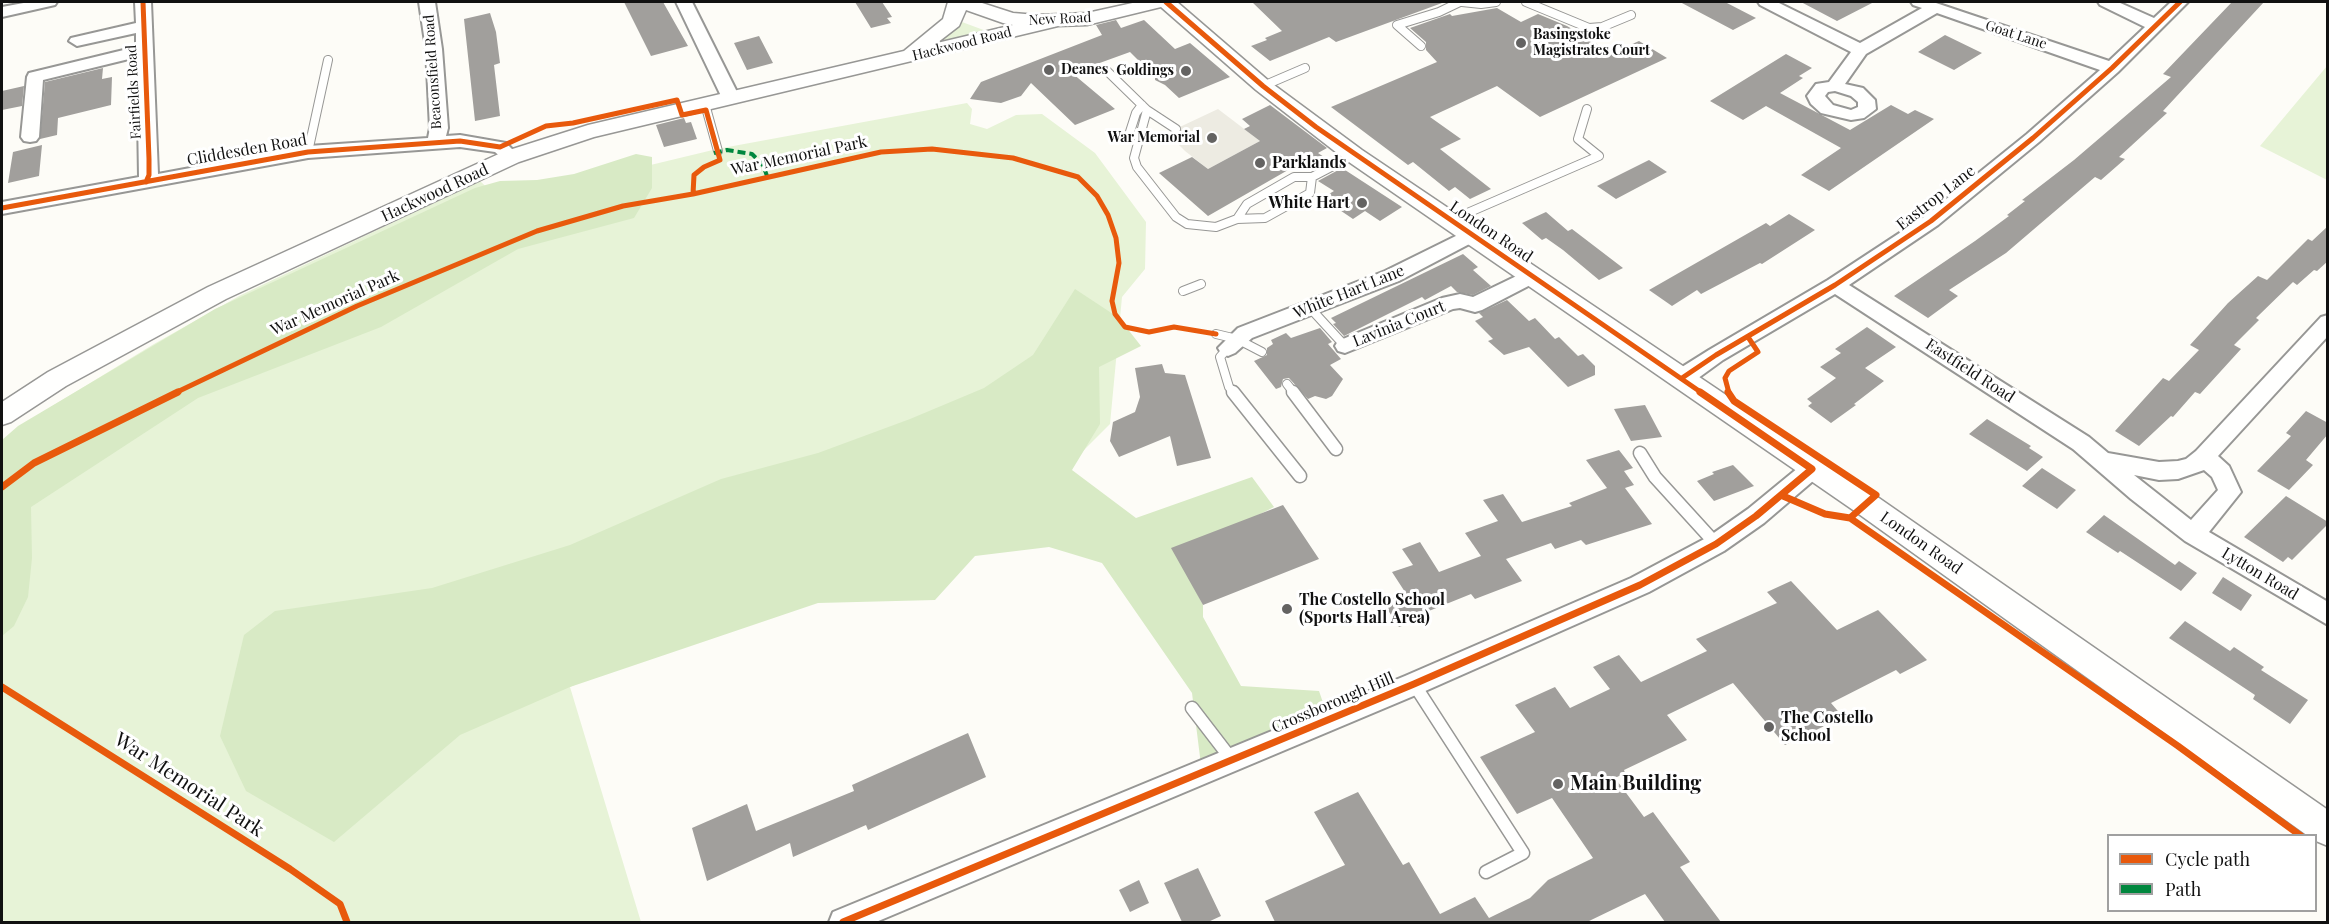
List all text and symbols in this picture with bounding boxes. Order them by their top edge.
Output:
street label: New Road [1028,9,1092,29]
street label: Beaconsfield Road [421,14,445,130]
street label: Goat Lane [1983,17,2049,53]
street label: Hackwood Road [911,24,1013,64]
place label: Basingstoke Magistrates Court [1533,27,1650,60]
marker: Basingstoke Magistrates Court [1514,36,1528,50]
street label: Fairfields Road [123,44,145,140]
place label: Deanes [1061,62,1108,78]
marker: Deanes [1042,63,1056,77]
place label: Goldings [1116,63,1174,79]
marker: Goldings [1179,64,1193,78]
street label: Cliddesden Road [186,130,308,170]
place label: War Memorial [1108,130,1200,146]
marker: War Memorial [1205,131,1219,145]
street label: War Memorial Park [729,132,869,180]
place label: Parklands [1272,153,1346,173]
marker: Parklands [1253,156,1267,170]
street label: Hackwood Road [378,160,492,226]
street label: Eastrop Lane [1893,161,1979,235]
place label: White Hart [1269,193,1350,213]
marker: White Hart [1355,196,1369,210]
street label: London Road [1446,197,1536,267]
street label: White Hart Lane [1291,261,1407,323]
street label: War Memorial Park [268,266,402,340]
street label: Lavinia Court [1350,297,1448,351]
street label: Eastfield Road [1922,335,2018,407]
street label: London Road [1876,508,1966,578]
street label: Lytton Road [2218,544,2302,604]
place label: The Costello School (Sports Hall Area) [1299,590,1445,628]
marker: The Costello School (Sports Hall Area) [1280,602,1294,616]
street label: Crossborough Hill [1269,669,1397,737]
place label: The Costello School [1781,708,1873,746]
marker: The Costello School [1762,720,1776,734]
street label: War Memorial Park [110,728,268,842]
place label: Main Building [1570,772,1701,796]
marker: Main Building [1551,777,1565,791]
legend [2107,834,2317,912]
text: Cycle path [2165,847,2250,871]
text: Path [2165,877,2201,901]

